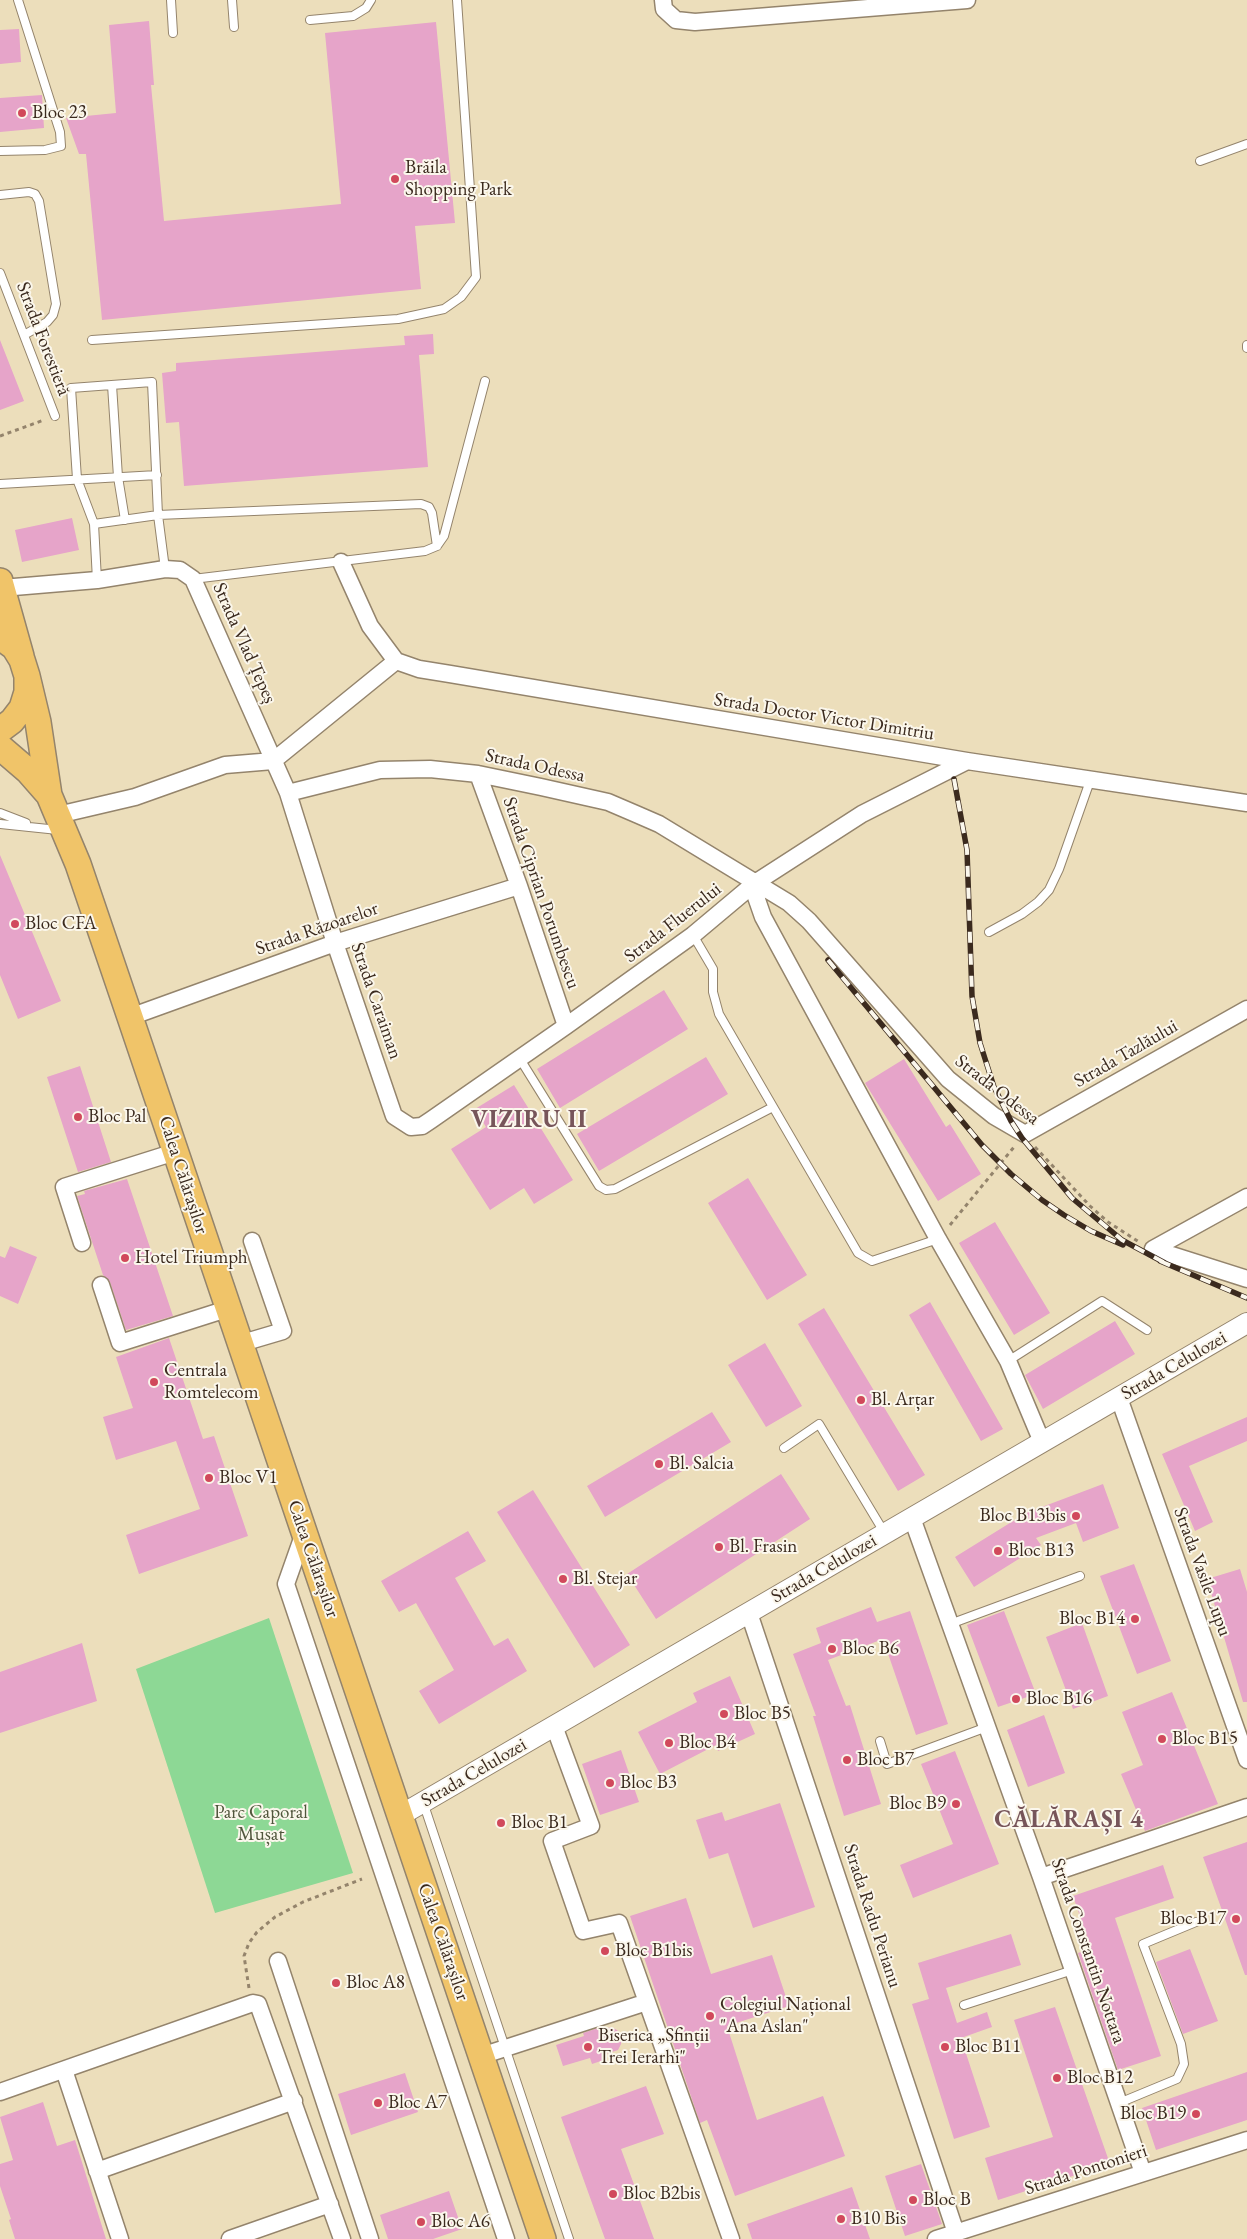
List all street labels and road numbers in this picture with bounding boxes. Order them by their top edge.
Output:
street label: Strada Forestieră [11,279,75,399]
street label: Strada Vlad Țepeș [207,579,281,707]
street label: Strada Doctor Victor Dimitriu [712,688,936,746]
street label: Strada Odessa [483,744,587,788]
street label: Strada Ciprian Porumbescu [497,794,585,992]
street label: Strada Fluerului [620,878,726,968]
street label: Strada Răzoarelor [253,897,381,961]
street label: Strada Caraiman [345,940,407,1062]
street label: Strada Tazlăului [1070,1015,1182,1093]
street label: Strada Odessa [950,1050,1044,1130]
street label: Calea Călărașilor [153,1113,213,1237]
street label: Strada Celulozei [1117,1327,1231,1405]
street label: Calea Călărașilor [282,1497,344,1621]
street label: Strada Vasile Lupu [1168,1504,1236,1640]
street label: Strada Celulozei [767,1530,881,1608]
street label: Strada Celulozei [417,1734,531,1812]
street label: Strada Radu Perianu [838,1841,906,1991]
street label: Strada Constantin Nottara [1046,1855,1130,2047]
street label: Calea Călărașilor [412,1880,474,2004]
street label: Strada Pontonieri [1022,2140,1150,2200]

